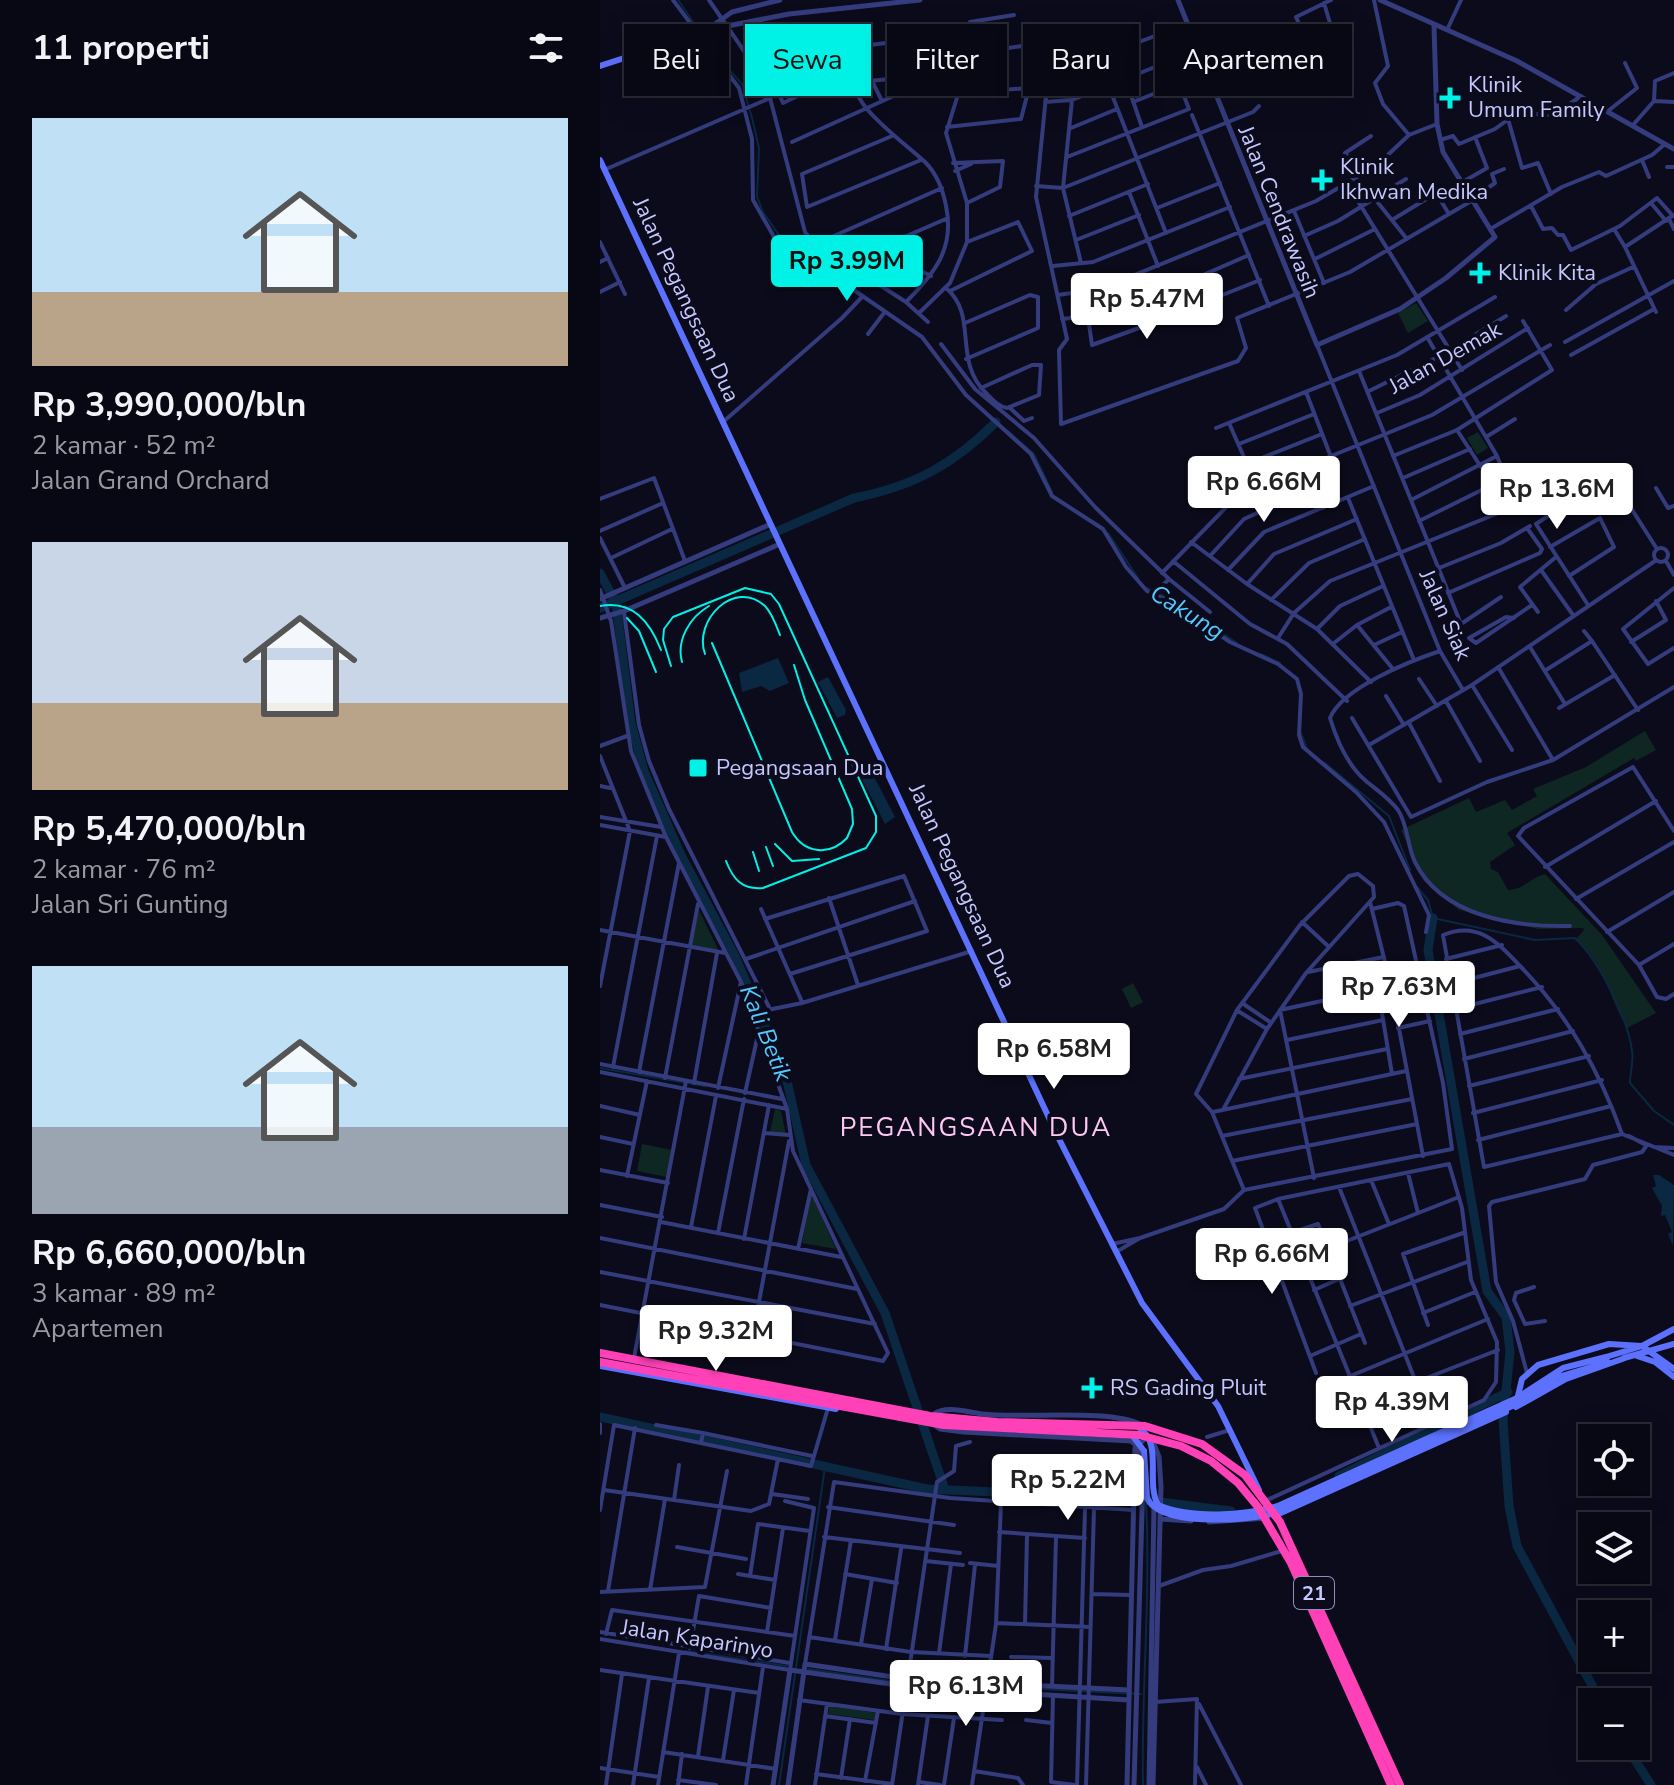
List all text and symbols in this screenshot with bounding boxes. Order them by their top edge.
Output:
chip: Beli [624,24,729,96]
chip: Sewa [745,24,871,96]
chip: Filter [887,24,1007,96]
chip: Baru [1023,24,1139,96]
chip: Apartemen [1155,24,1352,96]
text: 11 properti [32,25,210,71]
icon: filters [524,26,568,70]
place label: Klinik Umum Family [1468,70,1605,125]
marker: Klinik Umum Family [1439,87,1461,109]
street label: Jalan Cendrawasih [1230,120,1327,303]
place label: Klinik Ikhwan Medika [1340,152,1488,207]
marker: Klinik Ikhwan Medika [1311,169,1333,191]
icon: home [228,170,372,314]
street label: Jalan Pegangsaan Dua [625,192,747,407]
pin: Rp 3.99M [764,235,930,303]
text: Rp 3.99M [789,243,905,278]
place label: Klinik Kita [1498,258,1596,288]
marker: Klinik Kita [1469,262,1491,284]
pin: Rp 5.47M [1064,273,1230,341]
text: Rp 5.47M [1089,281,1205,316]
street label: Jalan Demak [1382,314,1508,402]
text: Rp 3,990,000/bln [32,382,306,428]
text: 2 kamar · 52 m² [32,428,216,463]
pin: Rp 6.66M [1181,456,1347,524]
text: Jalan Grand Orchard [32,463,270,498]
pin: Rp 13.6M [1474,463,1640,531]
text: Rp 6.66M [1206,464,1322,499]
text: Rp 13.6M [1499,471,1615,506]
street label: Jalan Siak [1411,564,1479,666]
water label: Cakung [1144,577,1230,647]
icon: home [228,594,372,738]
place label: Pegangsaan Dua [716,753,883,783]
marker: Pegangsaan Dua [687,757,709,779]
street label: Jalan Pegangsaan Dua [901,778,1023,993]
text: Rp 5,470,000/bln [32,806,306,852]
text: 2 kamar · 76 m² [32,852,216,887]
text: Jalan Sri Gunting [32,887,229,922]
pin: Rp 7.63M [1316,961,1482,1029]
text: Rp 7.63M [1341,969,1457,1004]
water label: Kali Betik [732,980,800,1087]
icon: home [228,1018,372,1162]
pin: Rp 6.58M [971,1023,1137,1091]
text: Rp 6.58M [996,1031,1112,1066]
district label: PEGANGSAAN DUA [840,1110,1112,1145]
pin: Rp 6.66M [1189,1228,1355,1296]
text: Rp 6,660,000/bln [32,1230,306,1276]
text: Rp 6.66M [1214,1236,1330,1271]
text: 3 kamar · 89 m² [32,1276,216,1311]
pin: Rp 9.32M [633,1305,799,1373]
text: Apartemen [32,1311,164,1346]
text: Rp 9.32M [658,1313,774,1348]
place label: RS Gading Pluit [1110,1373,1266,1403]
pin: Rp 4.39M [1309,1376,1475,1444]
marker: RS Gading Pluit [1081,1377,1103,1399]
text: Rp 4.39M [1334,1384,1450,1419]
map controls [1578,1424,1650,1760]
button: locate [1578,1424,1650,1496]
pin: Rp 5.22M [985,1454,1151,1522]
text: Rp 5.22M [1010,1462,1126,1497]
button: layers [1578,1512,1650,1584]
road number: 21 [1294,1577,1334,1609]
button: + [1578,1600,1650,1672]
street label: Jalan Kaparinyo [618,1612,775,1666]
pin: Rp 6.13M [883,1660,1049,1728]
text: Rp 6.13M [908,1668,1024,1703]
button: − [1578,1688,1650,1760]

